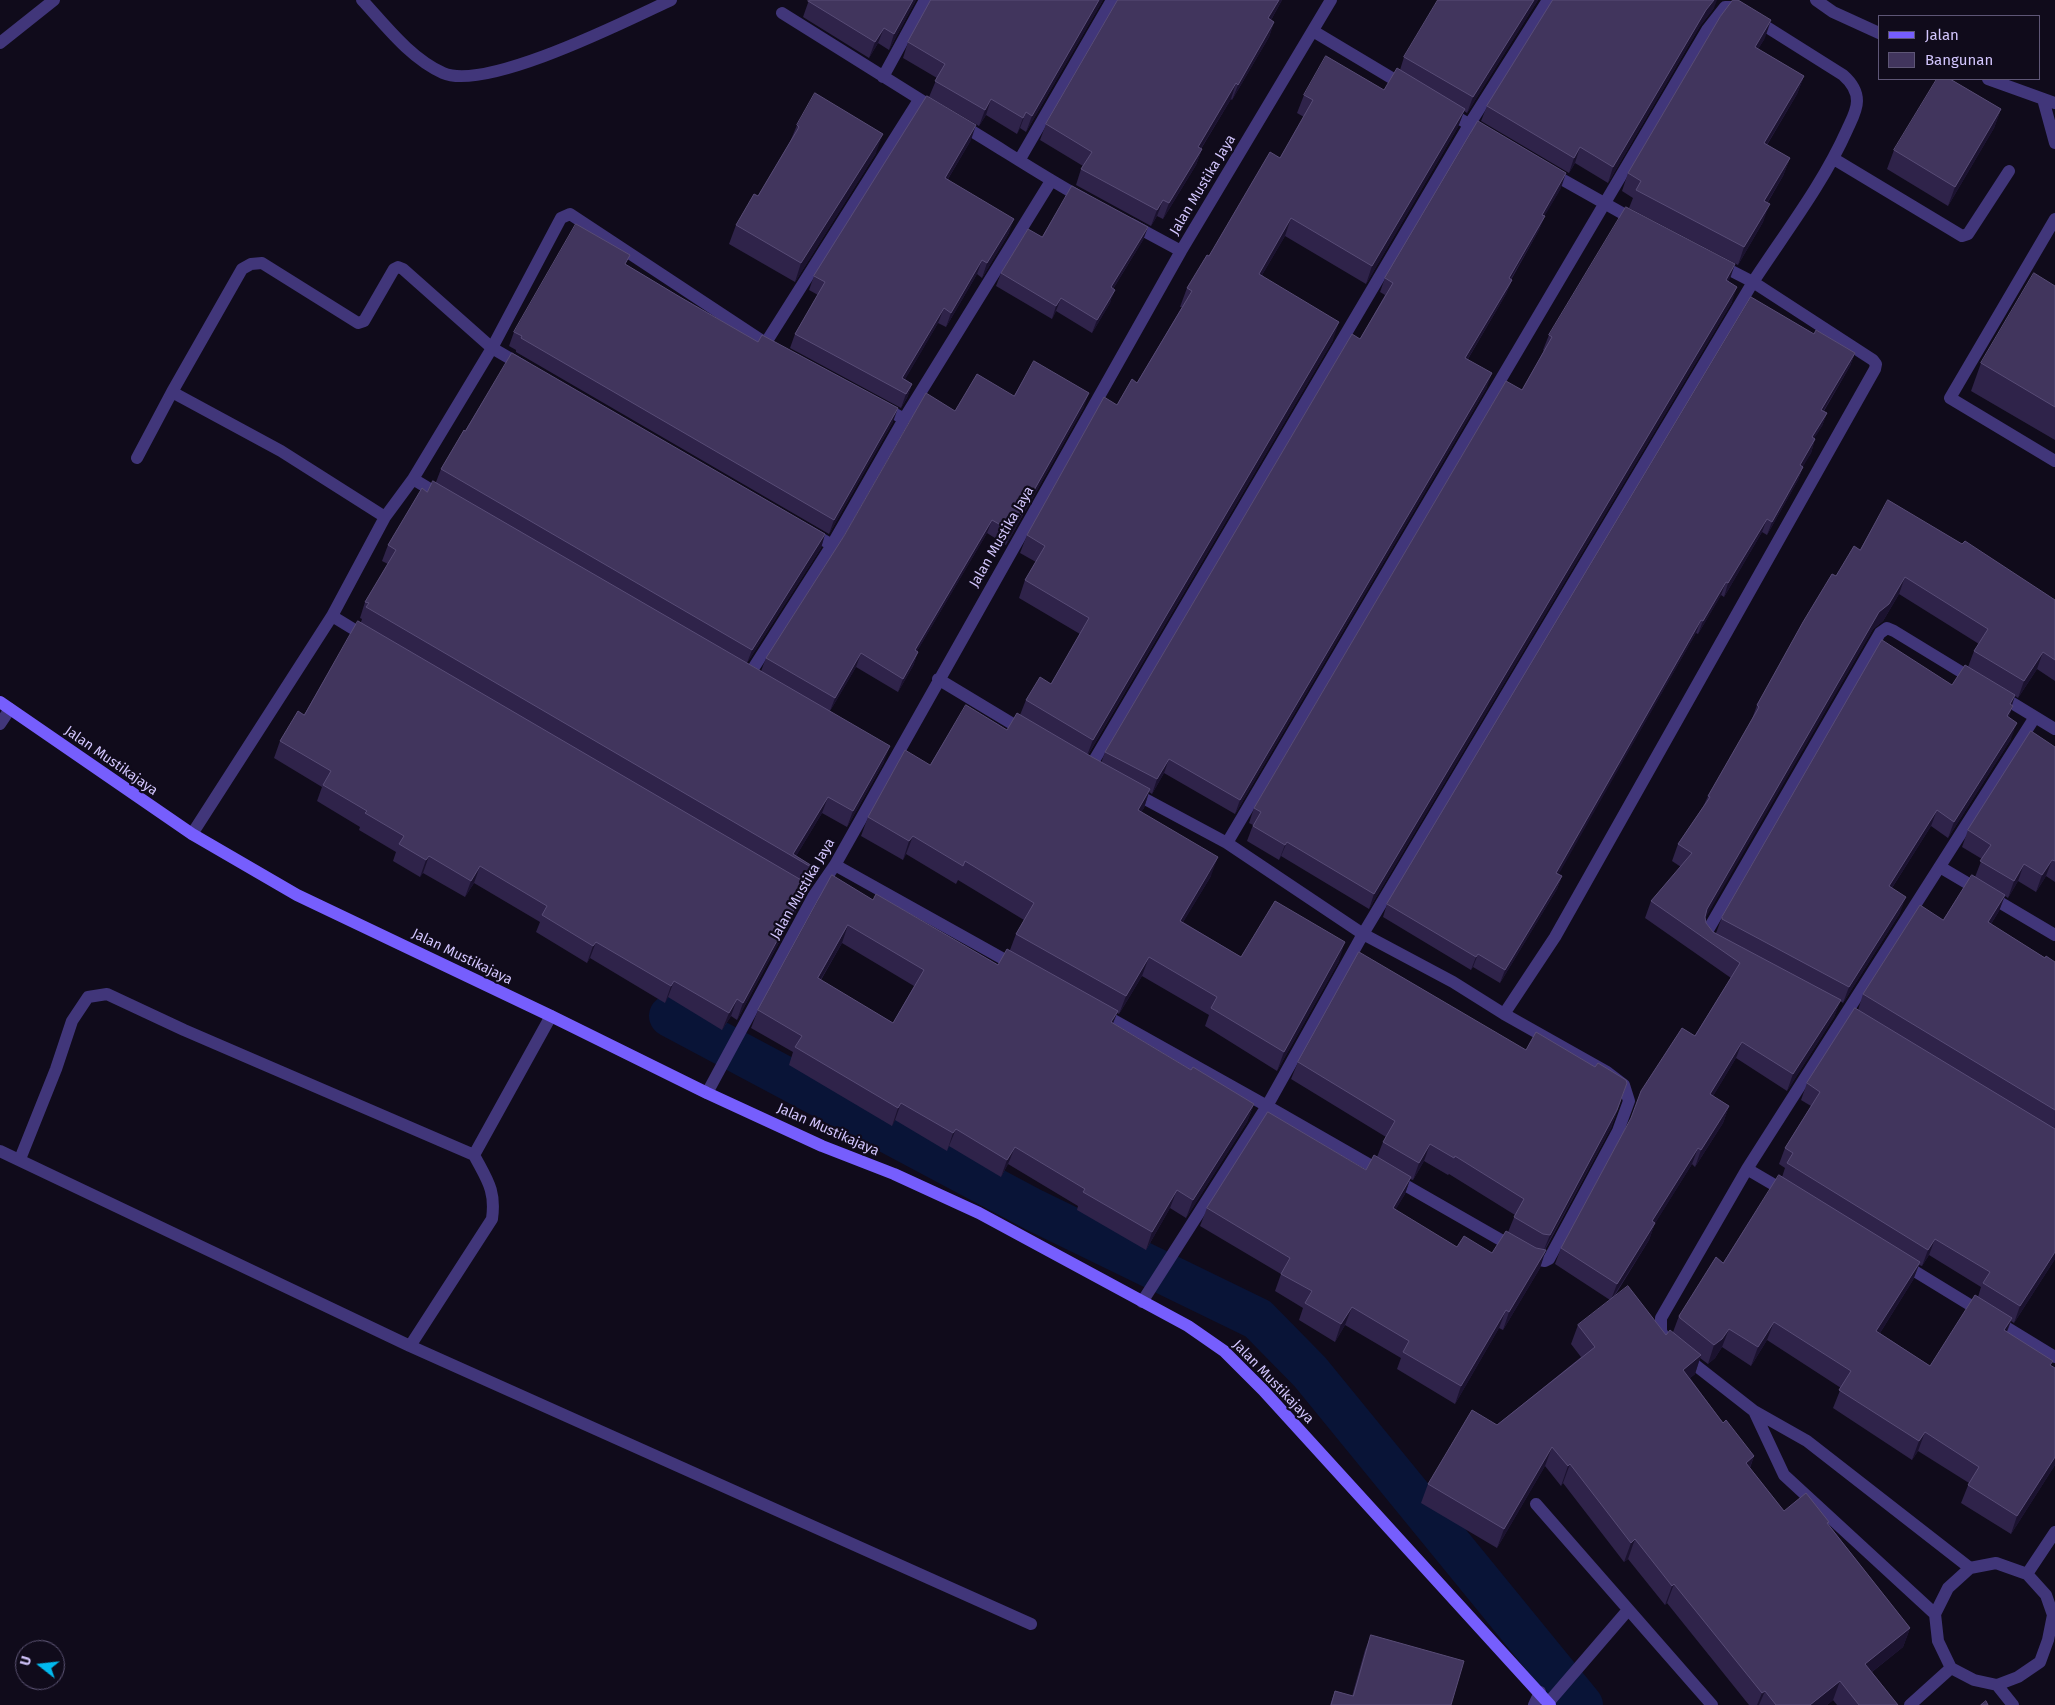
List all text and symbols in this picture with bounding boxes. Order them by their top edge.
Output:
legend [1878,15,2040,80]
text: Jalan [1925,26,1959,44]
text: Bangunan [1925,51,1993,69]
street label: Jalan Mustika Jaya [1166,132,1240,238]
street label: Jalan Mustika Jaya [966,483,1038,591]
street label: Jalan Mustikajaya [61,723,161,799]
street label: Jalan Mustika Jaya [767,835,839,943]
street label: Jalan Mustikajaya [409,925,515,989]
street label: Jalan Mustikajaya [774,1100,882,1160]
street label: Jalan Mustikajaya [1229,1337,1317,1427]
north arrow [15,1640,65,1690]
text: U [17,1654,35,1668]

